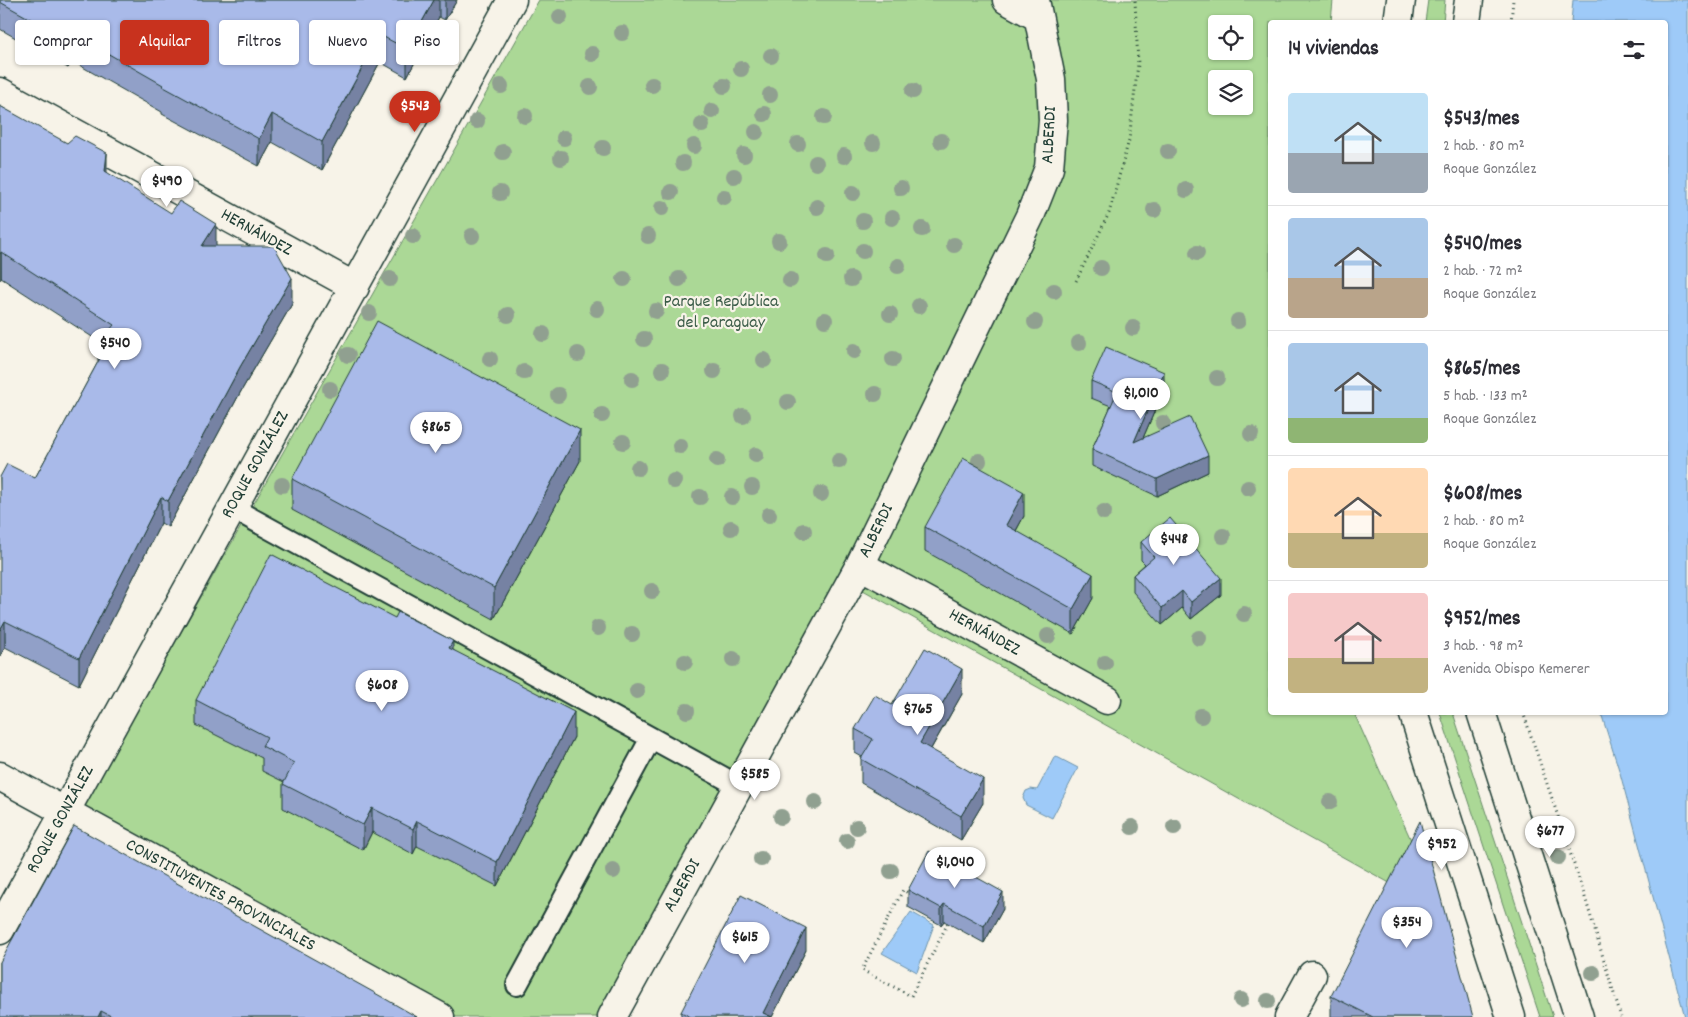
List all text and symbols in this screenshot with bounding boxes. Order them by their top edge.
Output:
map controls [1208,15,1253,115]
button: locate [1208,15,1253,60]
chip: Comprar [15,20,110,65]
chip: Alquilar [120,20,209,65]
chip: Filtros [219,20,299,65]
chip: Nuevo [309,20,386,65]
chip: Piso [396,20,459,65]
text: 14 viviendas [1288,35,1379,65]
icon: filters [1620,36,1648,64]
button: layers [1208,70,1253,115]
pin: $543 [385,90,445,133]
text: $543 [400,95,430,118]
street label: ALBERDI [1036,105,1064,164]
text: $543/mes [1443,105,1520,135]
icon: home [1328,113,1388,173]
text: 2 hab. · 80 m² [1443,135,1525,158]
text: Roque González [1443,158,1536,181]
pin: $490 [137,166,197,208]
text: $490 [152,170,182,193]
street label: HERNÁNDEZ [216,203,296,263]
text: $540/mes [1443,230,1522,260]
icon: home [1328,238,1388,298]
text: 2 hab. · 72 m² [1443,260,1523,283]
text: Roque González [1443,283,1536,306]
park label: Parque República del Paraguay [664,290,779,336]
pin: $540 [85,328,145,370]
text: $540 [100,332,130,355]
text: $865/mes [1443,355,1521,385]
icon: home [1328,363,1388,423]
pin: $1,010 [1100,378,1182,420]
text: $1,010 [1123,382,1159,405]
text: 5 hab. · 133 m² [1443,385,1528,408]
street label: ROQUE GONZÁLEZ [216,407,296,523]
text: Roque González [1443,408,1536,431]
pin: $865 [406,412,466,454]
text: $865 [421,416,451,439]
text: $608/mes [1443,480,1522,510]
icon: home [1328,488,1388,548]
street label: ALBERDI [853,499,901,562]
text: 2 hab. · 80 m² [1443,510,1525,533]
pin: $448 [1144,524,1204,566]
text: $448 [1160,528,1188,551]
text: Roque González [1443,533,1536,556]
street label: HERNÁNDEZ [944,603,1024,663]
text: $952/mes [1443,605,1521,635]
icon: home [1328,613,1388,673]
text: 3 hab. · 98 m² [1443,635,1523,658]
text: Avenida Obispo Kemerer [1443,658,1590,681]
pin: $608 [352,670,412,712]
text: $608 [366,674,398,697]
pin: $765 [888,694,948,736]
text: $765 [903,698,933,721]
pin: $585 [725,758,785,801]
street label: ROQUE GONZÁLEZ [21,762,101,878]
text: $585 [740,763,770,786]
pin: $677 [1520,816,1580,858]
text: $677 [1536,820,1564,843]
pin: $952 [1412,828,1472,871]
street label: CONSTITUYENTES PROVINCIALES [120,833,320,959]
text: $952 [1427,833,1457,856]
pin: $1,040 [914,846,996,889]
text: $1,040 [936,851,974,874]
street label: ALBERDI [658,854,708,917]
pin: $354 [1377,906,1437,949]
text: $354 [1392,911,1422,934]
pin: $615 [715,922,775,964]
text: $615 [732,926,758,949]

